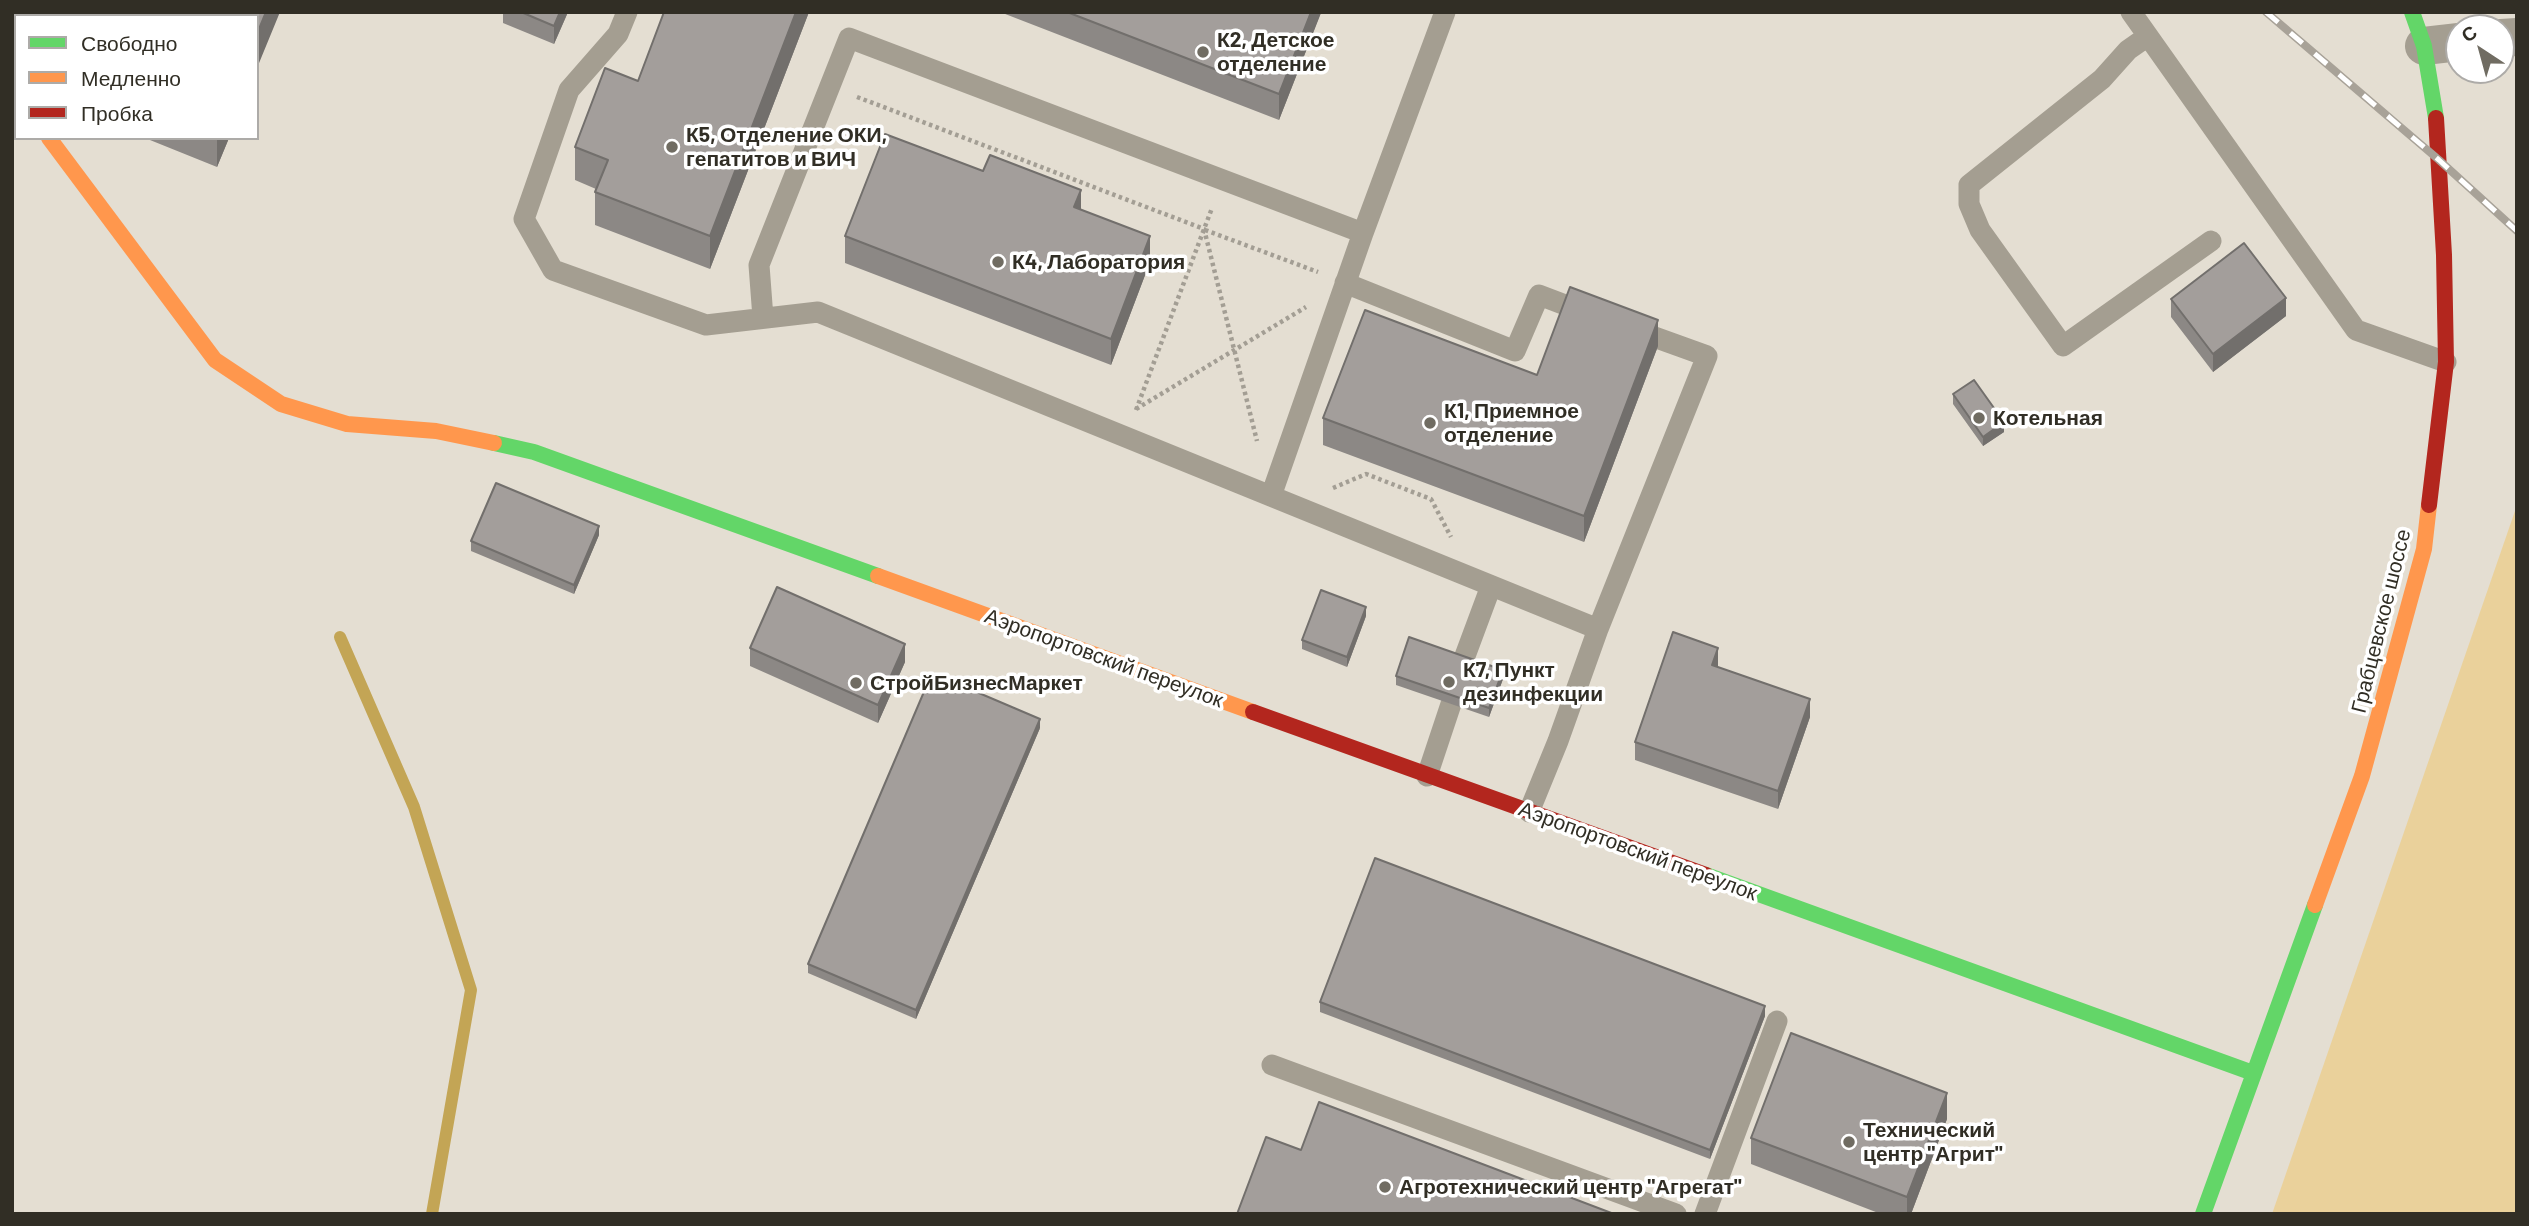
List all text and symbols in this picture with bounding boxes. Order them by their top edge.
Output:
legend [14,14,259,140]
north arrow [2445,14,2515,84]
text: С [2456,20,2481,47]
place label: К2, Детское отделение [1217,27,1334,77]
text: Свободно [81,30,178,55]
marker: К2, Детское отделение [1195,44,1211,60]
text: Медленно [81,65,181,90]
text: Пробка [81,100,153,125]
place label: К5, Отделение ОКИ, гепатитов и ВИЧ [686,122,887,172]
marker: К5, Отделение ОКИ, гепатитов и ВИЧ [664,139,680,155]
place label: К4, Лаборатория [1012,249,1185,275]
marker: К4, Лаборатория [990,254,1006,270]
place label: К1, Приемное отделение [1444,398,1579,448]
place label: Котельная [1993,405,2103,431]
marker: Котельная [1971,410,1987,426]
marker: К1, Приемное отделение [1422,415,1438,431]
street label: Грабцевское шоссе [2346,526,2416,716]
street label: Аэропортовский переулок [981,603,1227,713]
place label: К7, Пункт дезинфекции [1463,657,1603,707]
place label: СтройБизнесМаркет [870,670,1083,696]
marker: К7, Пункт дезинфекции [1441,674,1457,690]
marker: СтройБизнесМаркет [848,675,864,691]
street label: Аэропортовский переулок [1515,796,1761,906]
place label: Технический центр "Агрит" [1863,1117,2003,1167]
marker: Технический центр "Агрит" [1841,1134,1857,1150]
place label: Агротехнический центр "Агрегат" [1399,1174,1742,1200]
marker: Агротехнический центр "Агрегат" [1377,1179,1393,1195]

